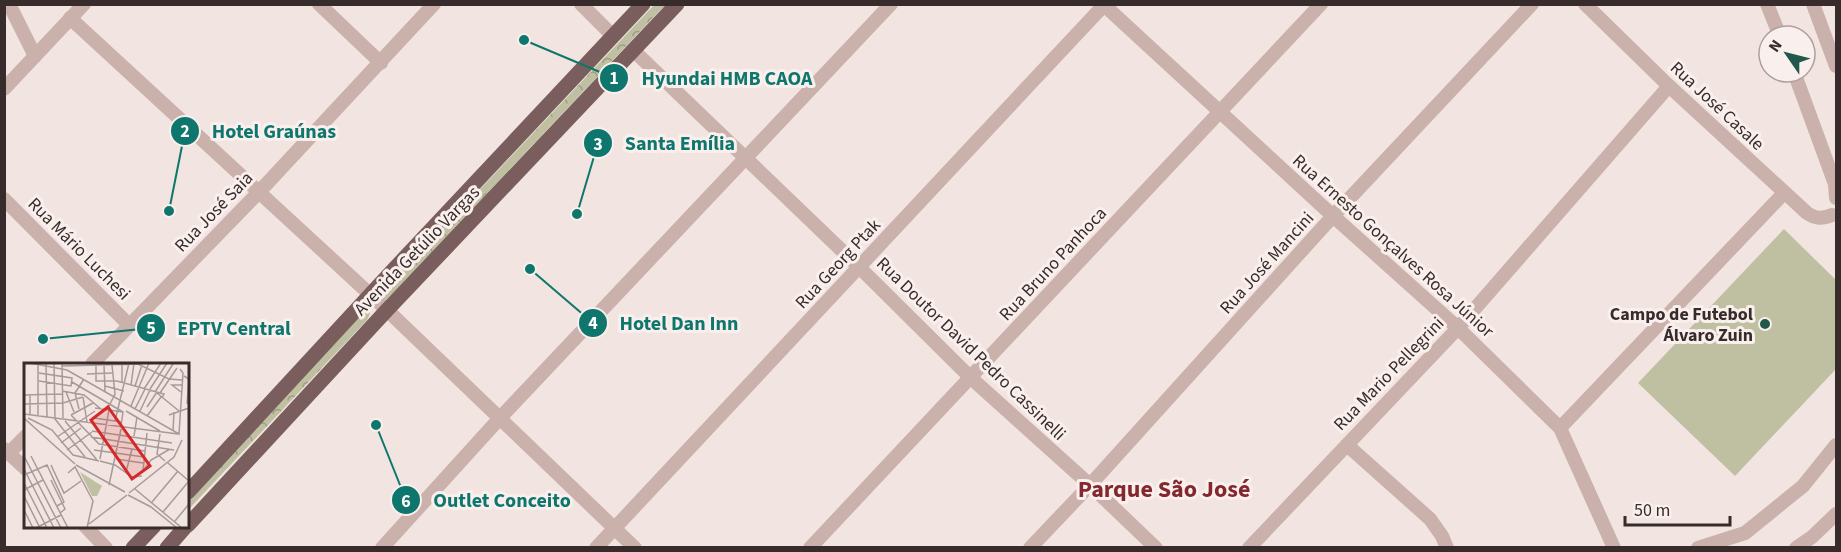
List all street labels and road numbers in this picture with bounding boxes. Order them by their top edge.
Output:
street label: Rua José Casale [1664,56,1770,156]
street label: Rua Ernesto Gonçalves Rosa Júnior [1287,149,1500,344]
street label: Rua José Saia [169,166,259,258]
street label: Avenida Getúlio Vargas [348,181,486,321]
street label: Rua Mário Luchesi [22,192,136,306]
street label: Rua Bruno Panhoca [994,202,1112,326]
street label: Rua José Mancini [1214,206,1320,320]
street label: Rua Georg Ptak [790,213,886,315]
street label: Rua Doutor David Pedro Cassinelli [871,252,1071,446]
street label: Rua Mario Pellegrini [1328,312,1450,436]

